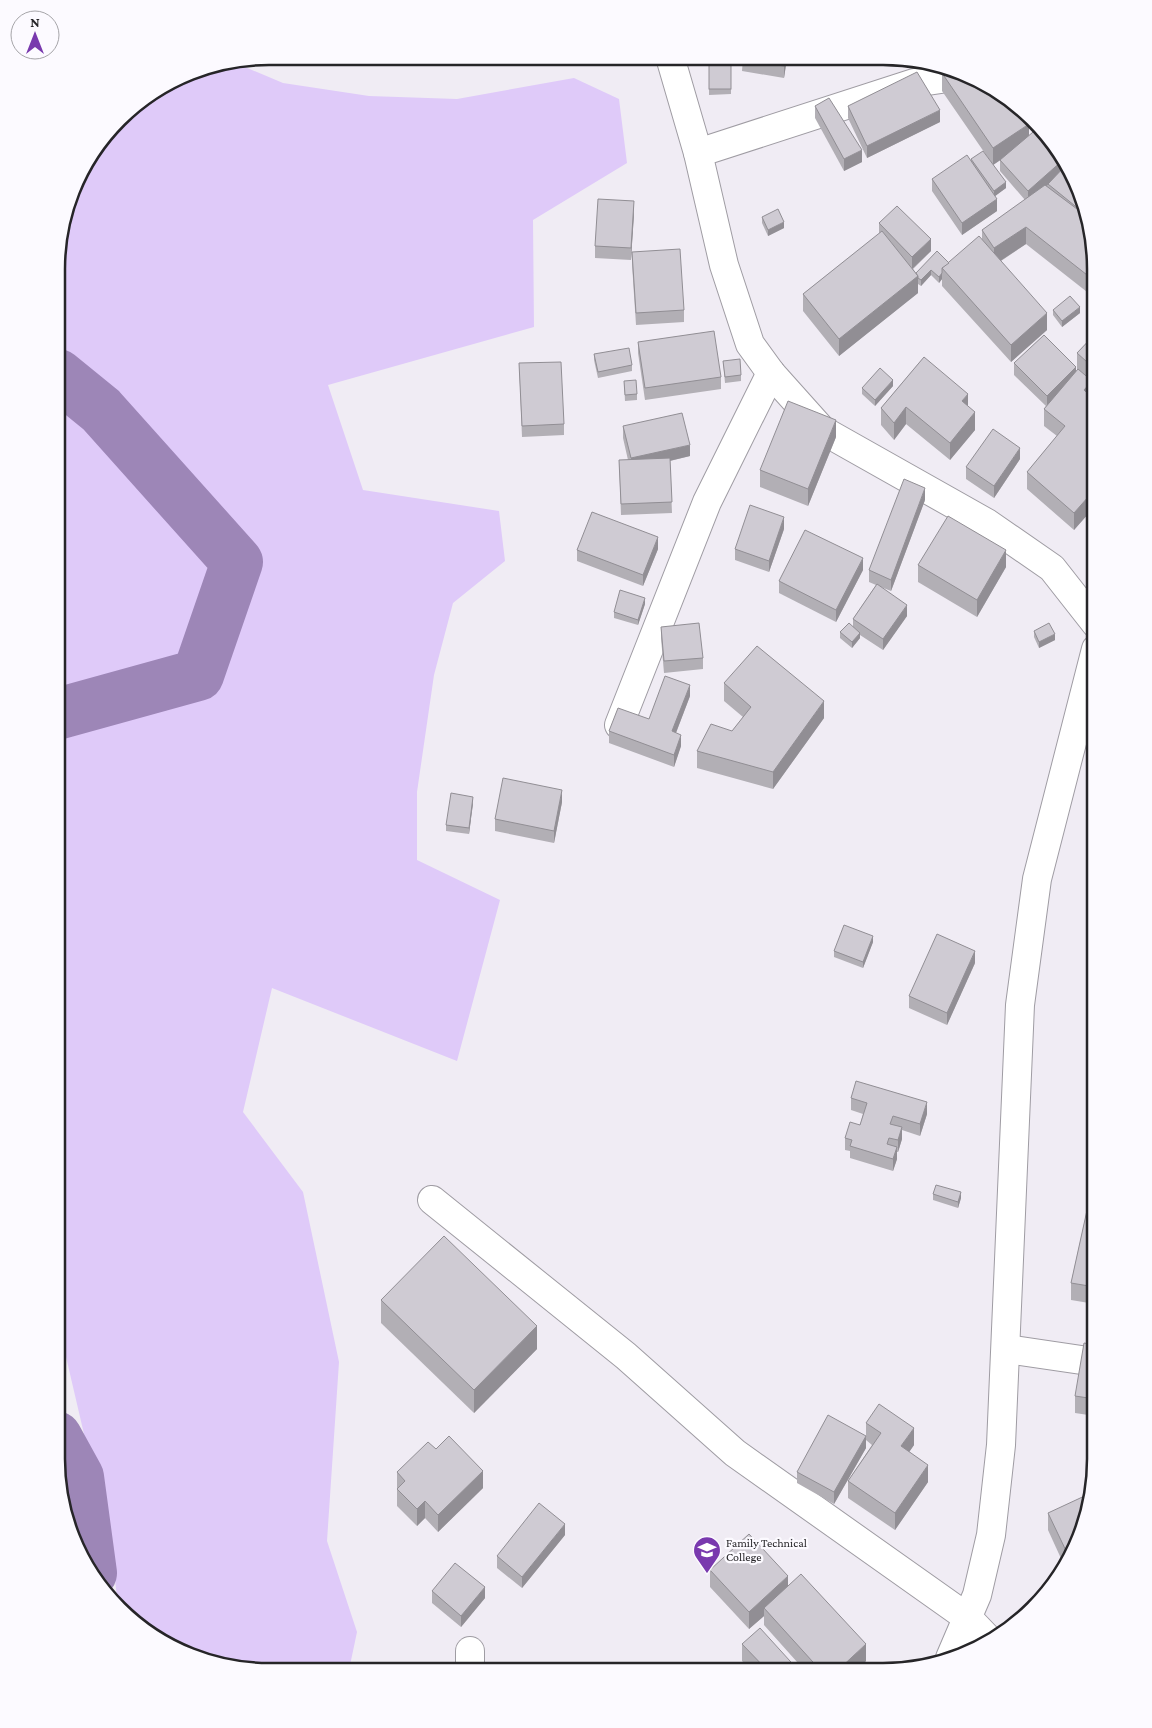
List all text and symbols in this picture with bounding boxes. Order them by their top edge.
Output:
north arrow [10,10,60,60]
text: N [30,14,40,30]
school or university icon: Family Technical College [692,1535,722,1574]
place label: Family Technical College [726,1536,807,1564]

